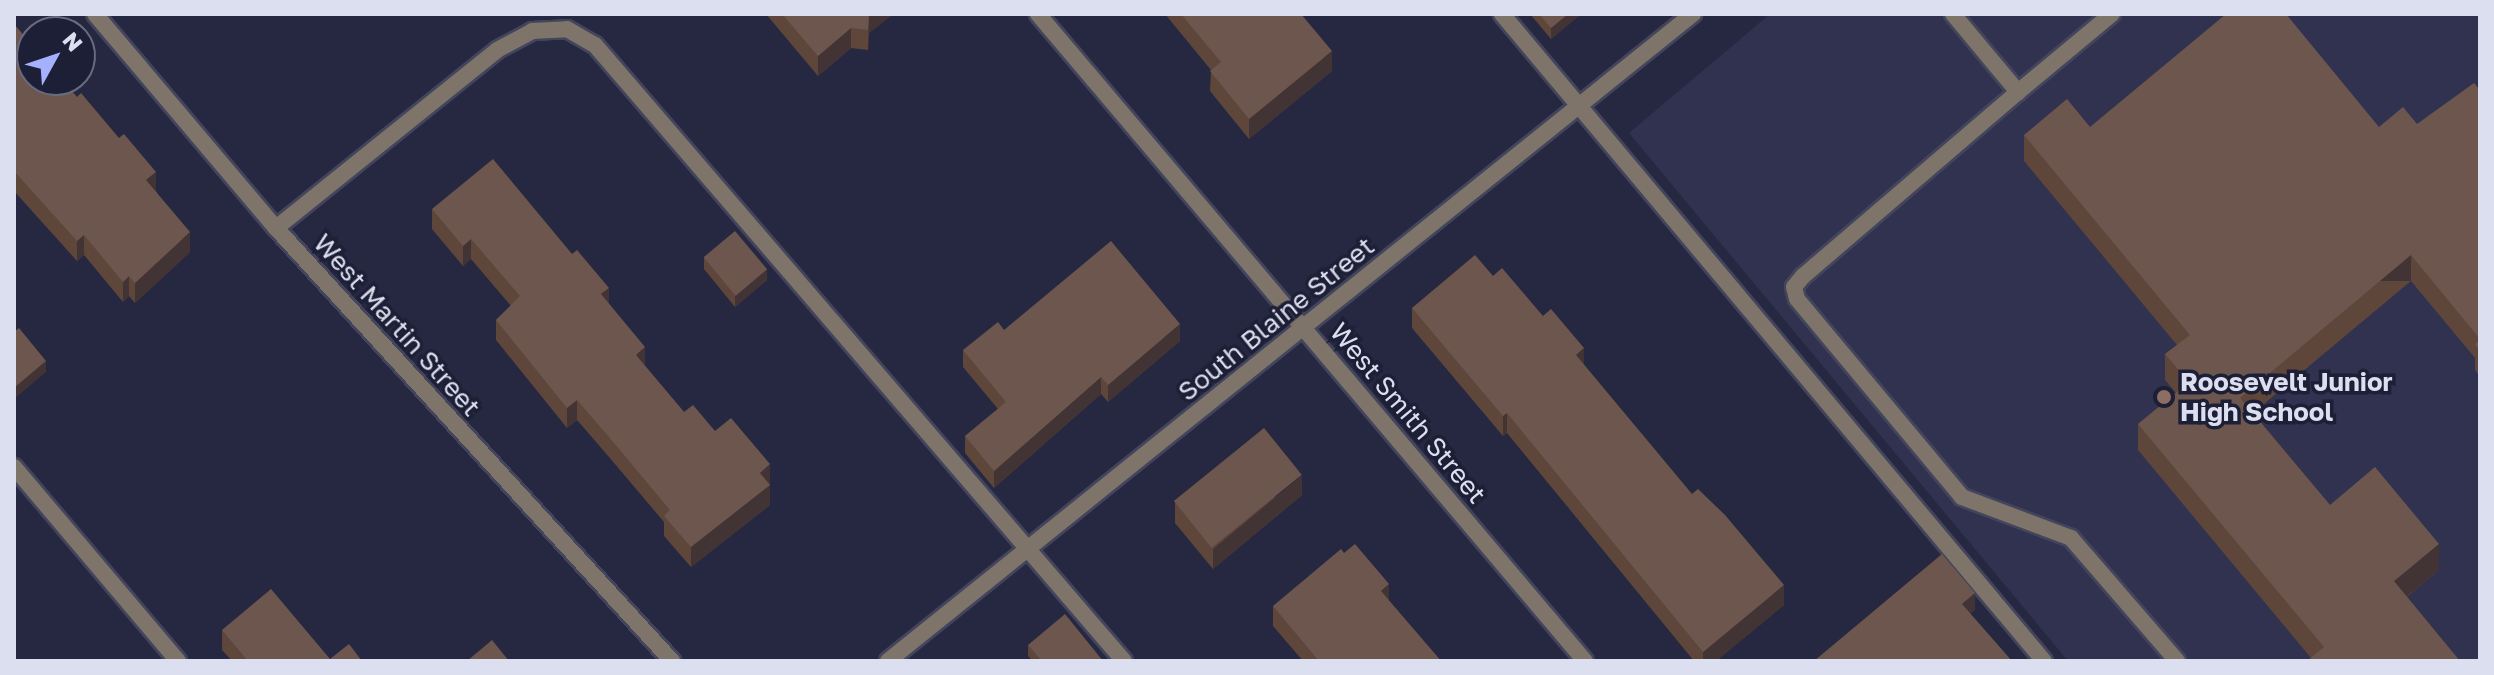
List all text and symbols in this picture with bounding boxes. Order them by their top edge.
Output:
north arrow [16,16,96,96]
text: N [58,26,89,57]
street label: West Martin Street [307,228,487,422]
street label: South Blaine Street [1172,230,1380,408]
street label: West Smith Street [1323,316,1493,510]
place label: Roosevelt Junior High School [2180,366,2393,428]
marker: Roosevelt Junior High School [2155,388,2173,406]

